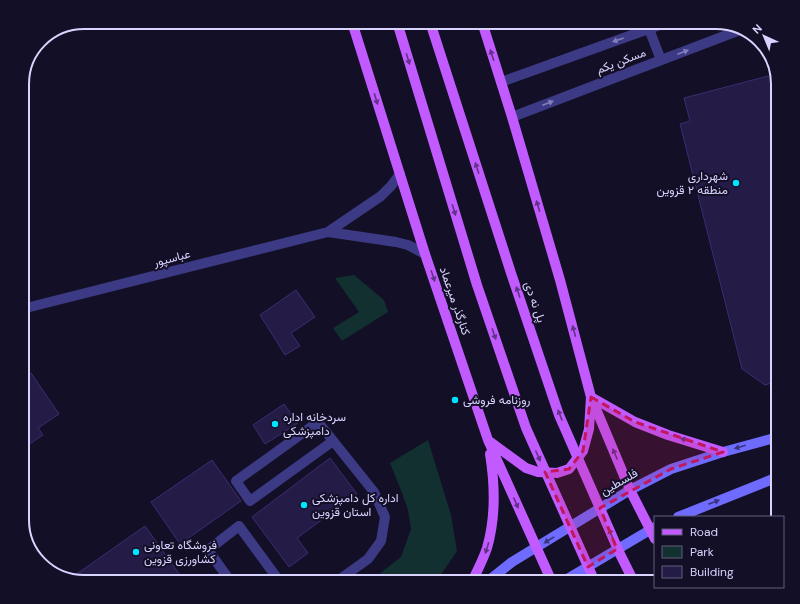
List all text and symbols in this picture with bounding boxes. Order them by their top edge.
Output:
north arrow [744,16,784,56]
text: N [749,21,765,37]
one-way arrow [612,38,624,44]
street label: مسکن یکم [594,44,648,78]
one-way arrow [489,48,495,60]
one-way arrow [677,49,689,55]
one-way arrow [405,54,411,66]
one-way arrow [373,94,379,106]
one-way arrow [543,100,555,106]
one-way arrow [474,162,480,174]
place label: شهرداری منطقه ۲ قزوین [657,168,728,198]
marker: شهرداری منطقه ۲ قزوین [731,178,741,188]
one-way arrow [535,199,541,211]
one-way arrow [451,205,457,217]
street label: عباسپور [151,246,192,271]
street label: کنارگذر میرعماد [436,265,474,337]
one-way arrow [430,271,436,283]
street label: پل نه دی [521,279,549,325]
one-way arrow [514,285,520,297]
one-way arrow [570,325,576,337]
one-way arrow [491,329,497,341]
place label: روزنامه فروشی [463,392,530,408]
marker: روزنامه فروشی [450,395,460,405]
one-way arrow [556,408,562,420]
place label: سردخانه اداره دامپزشکی [283,409,346,439]
marker: سردخانه اداره دامپزشکی [270,419,280,429]
one-way arrow [680,437,692,443]
one-way arrow [734,444,746,450]
one-way arrow [611,447,617,459]
one-way arrow [535,451,541,462]
street label: فلسطین [597,465,641,499]
place label: اداره کل دامپزشکی استان قزوین [312,490,399,520]
one-way arrow [513,498,519,509]
one-way arrow [709,499,721,505]
marker: اداره کل دامپزشکی استان قزوین [299,500,309,510]
legend [654,516,784,588]
text: Road [690,524,718,540]
one-way arrow [608,529,614,540]
one-way arrow [543,536,555,543]
place label: فروشگاه تعاونی کشاورزی قزوین [144,537,217,567]
one-way arrow [484,542,490,554]
text: Park [690,544,714,560]
marker: فروشگاه تعاونی کشاورزی قزوین [131,547,141,557]
text: Building [690,564,734,580]

